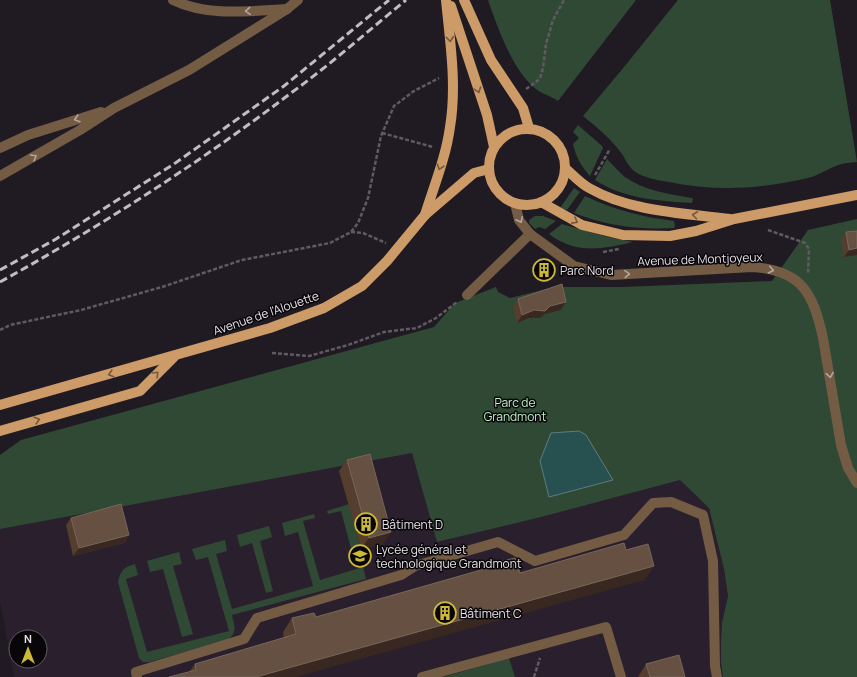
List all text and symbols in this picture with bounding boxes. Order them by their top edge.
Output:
one-way arrow [245,7,251,16]
one-way arrow [445,36,454,42]
one-way arrow [473,87,482,94]
one-way arrow [74,115,81,123]
one-way arrow [30,154,37,162]
one-way arrow [436,163,445,170]
one-way arrow [692,210,698,219]
one-way arrow [515,216,523,223]
one-way arrow [571,216,578,224]
street label: Avenue de Montjoyeux [637,248,764,270]
building icon: Parc Nord [531,257,557,283]
place label: Parc Nord [560,262,614,279]
one-way arrow [768,265,774,273]
one-way arrow [624,270,630,279]
street label: Avenue de l'Alouette [211,287,321,339]
one-way arrow [107,369,114,378]
one-way arrow [152,371,159,379]
one-way arrow [825,372,833,378]
park label: Parc de Grandmont [484,394,546,425]
one-way arrow [34,416,41,425]
building icon: Bâtiment D [353,511,379,537]
place label: Bâtiment D [382,516,443,533]
place label: Lycée général et technologique Grandmont [376,541,522,572]
school or university icon: Lycée général et technologique Grandmont [347,543,373,569]
building icon: Bâtiment C [432,600,458,626]
place label: Bâtiment C [460,605,522,622]
north arrow [8,629,48,669]
text: N [24,631,32,646]

